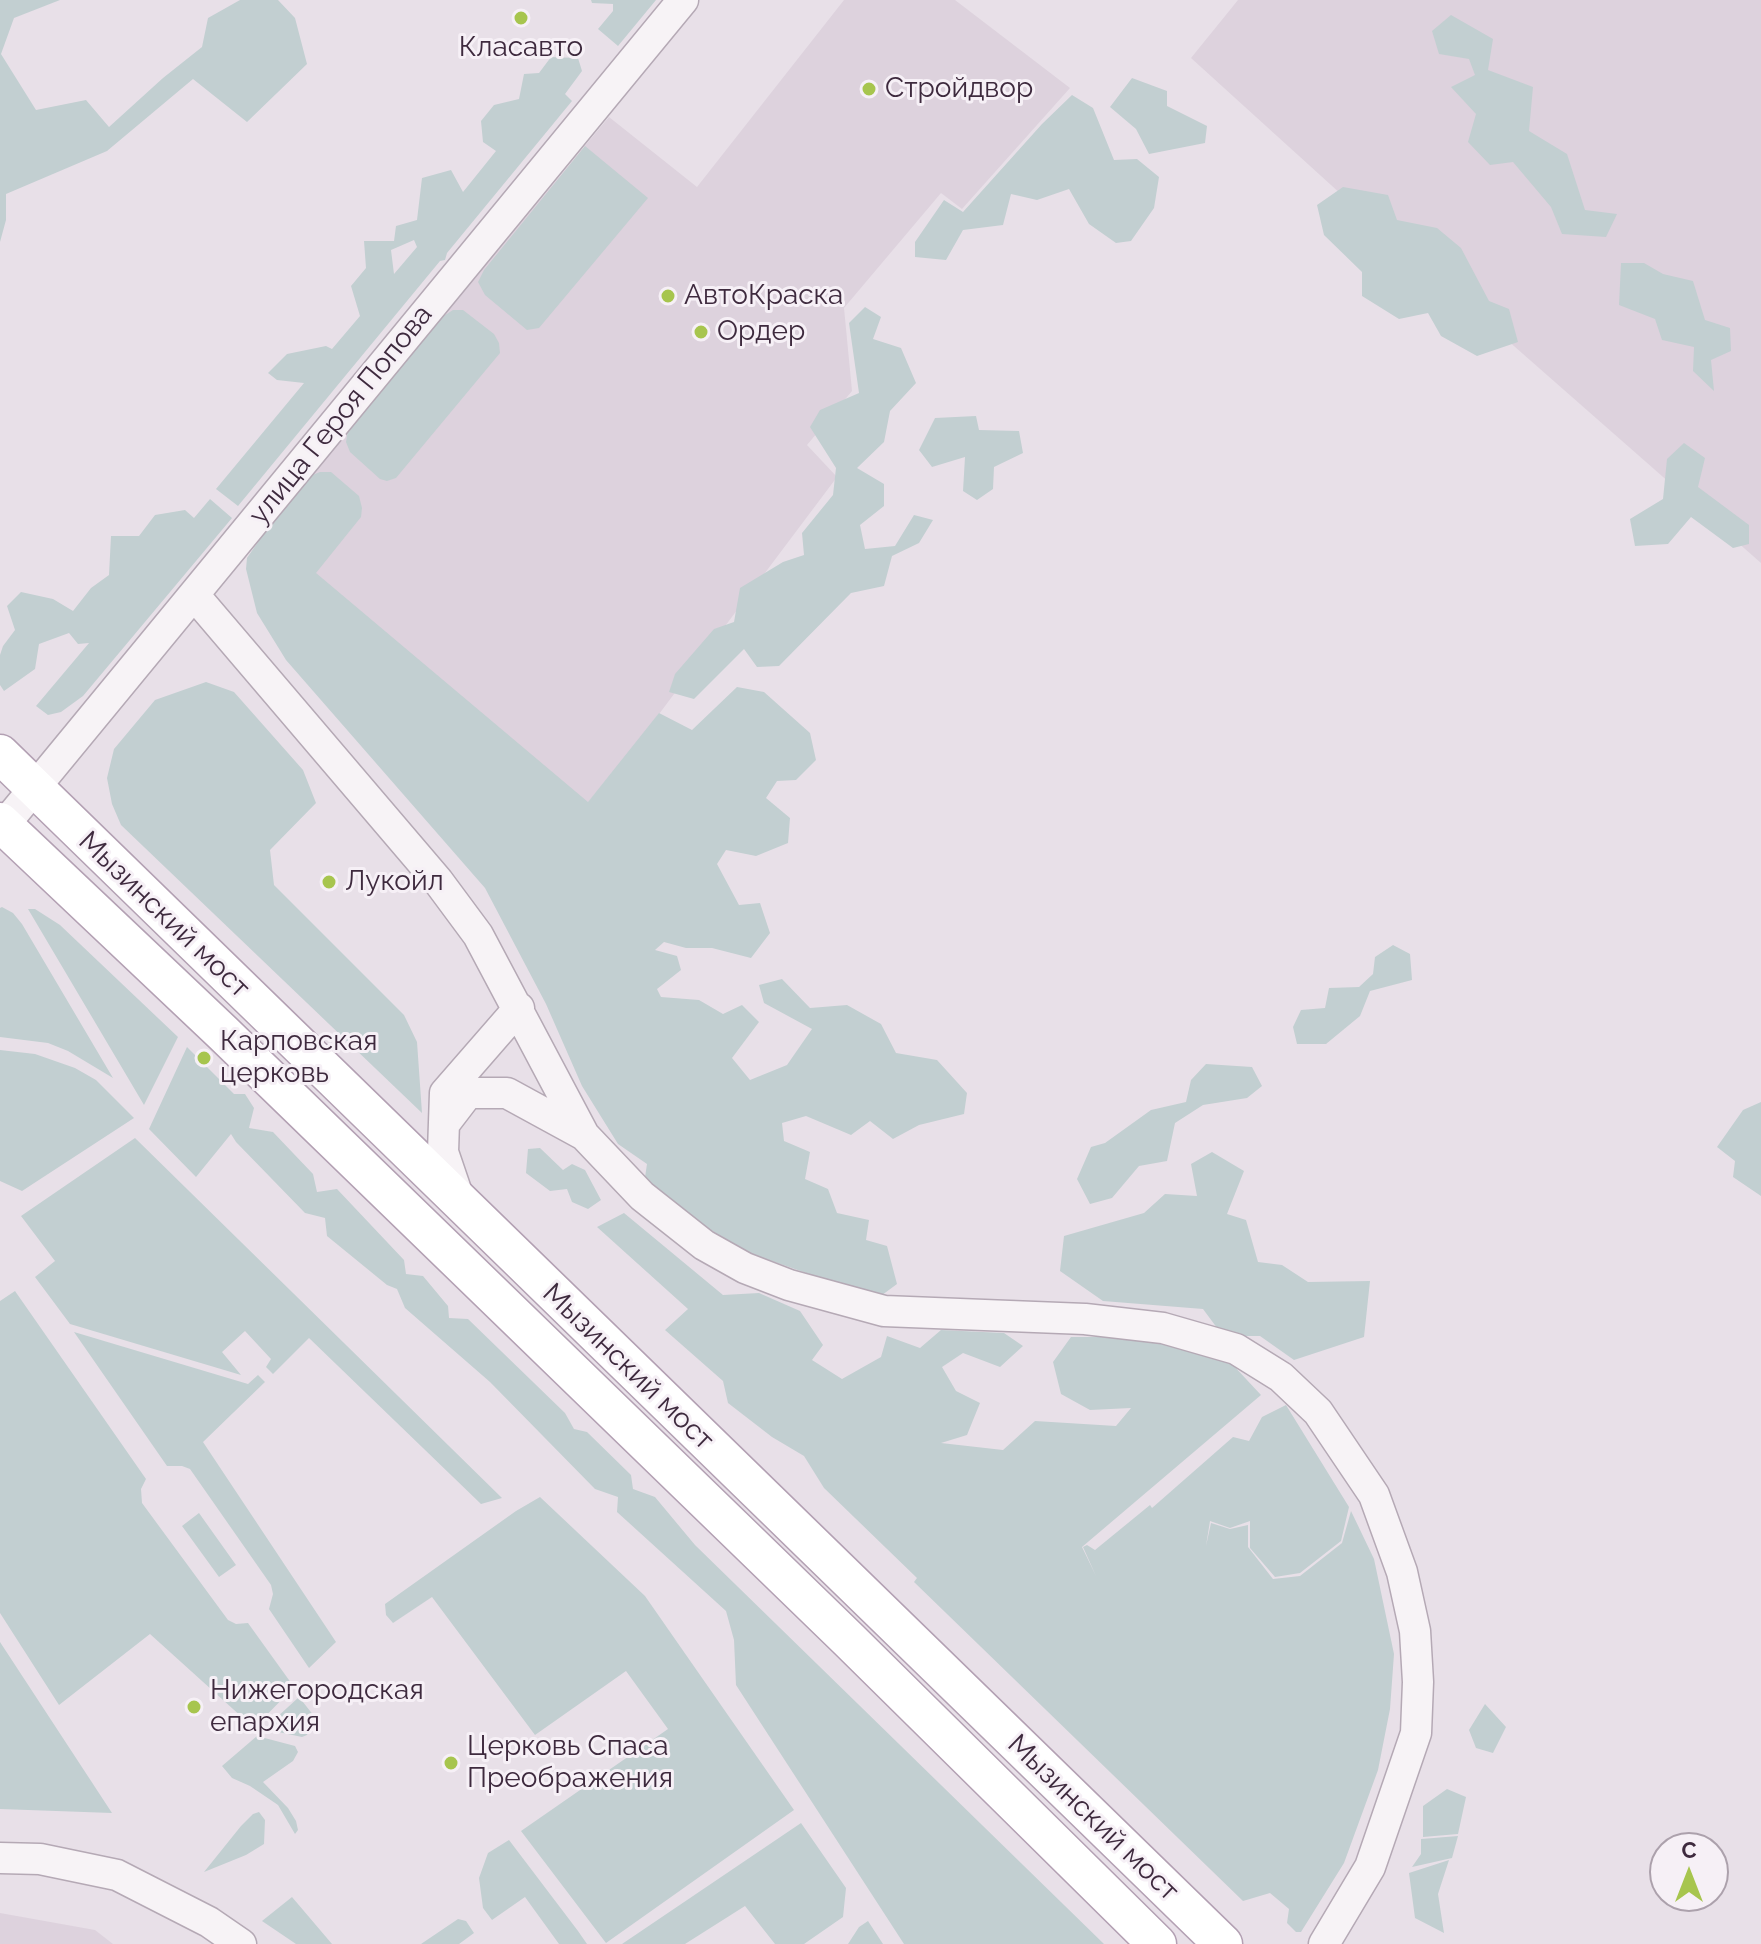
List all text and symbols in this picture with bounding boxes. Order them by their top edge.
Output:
marker: Класавто [512,9,530,27]
place label: Класавто [459,31,583,65]
place label: Стройдвор [885,72,1033,106]
marker: Стройдвор [860,80,878,98]
place label: АвтоКраска [684,279,843,313]
marker: АвтоКраска [659,287,677,305]
street label: улица Героя Попова [242,299,440,531]
place label: Ордер [717,315,805,349]
marker: Ордер [692,323,710,341]
street label: Мызинский мост [72,825,256,1005]
place label: Лукойл [345,865,444,899]
marker: Лукойл [320,873,338,891]
place label: Карповская церковь [220,1025,377,1091]
marker: Карповская церковь [195,1049,213,1067]
street label: Мызинский мост [536,1277,720,1457]
place label: Нижегородская епархия [210,1674,424,1740]
marker: Нижегородская епархия [185,1698,203,1716]
street label: Мызинский мост [1001,1728,1185,1908]
place label: Церковь Спаса Преображения [467,1730,673,1796]
marker: Церковь Спаса Преображения [442,1754,460,1772]
north arrow [1649,1832,1729,1912]
text: С [1681,1837,1697,1863]

